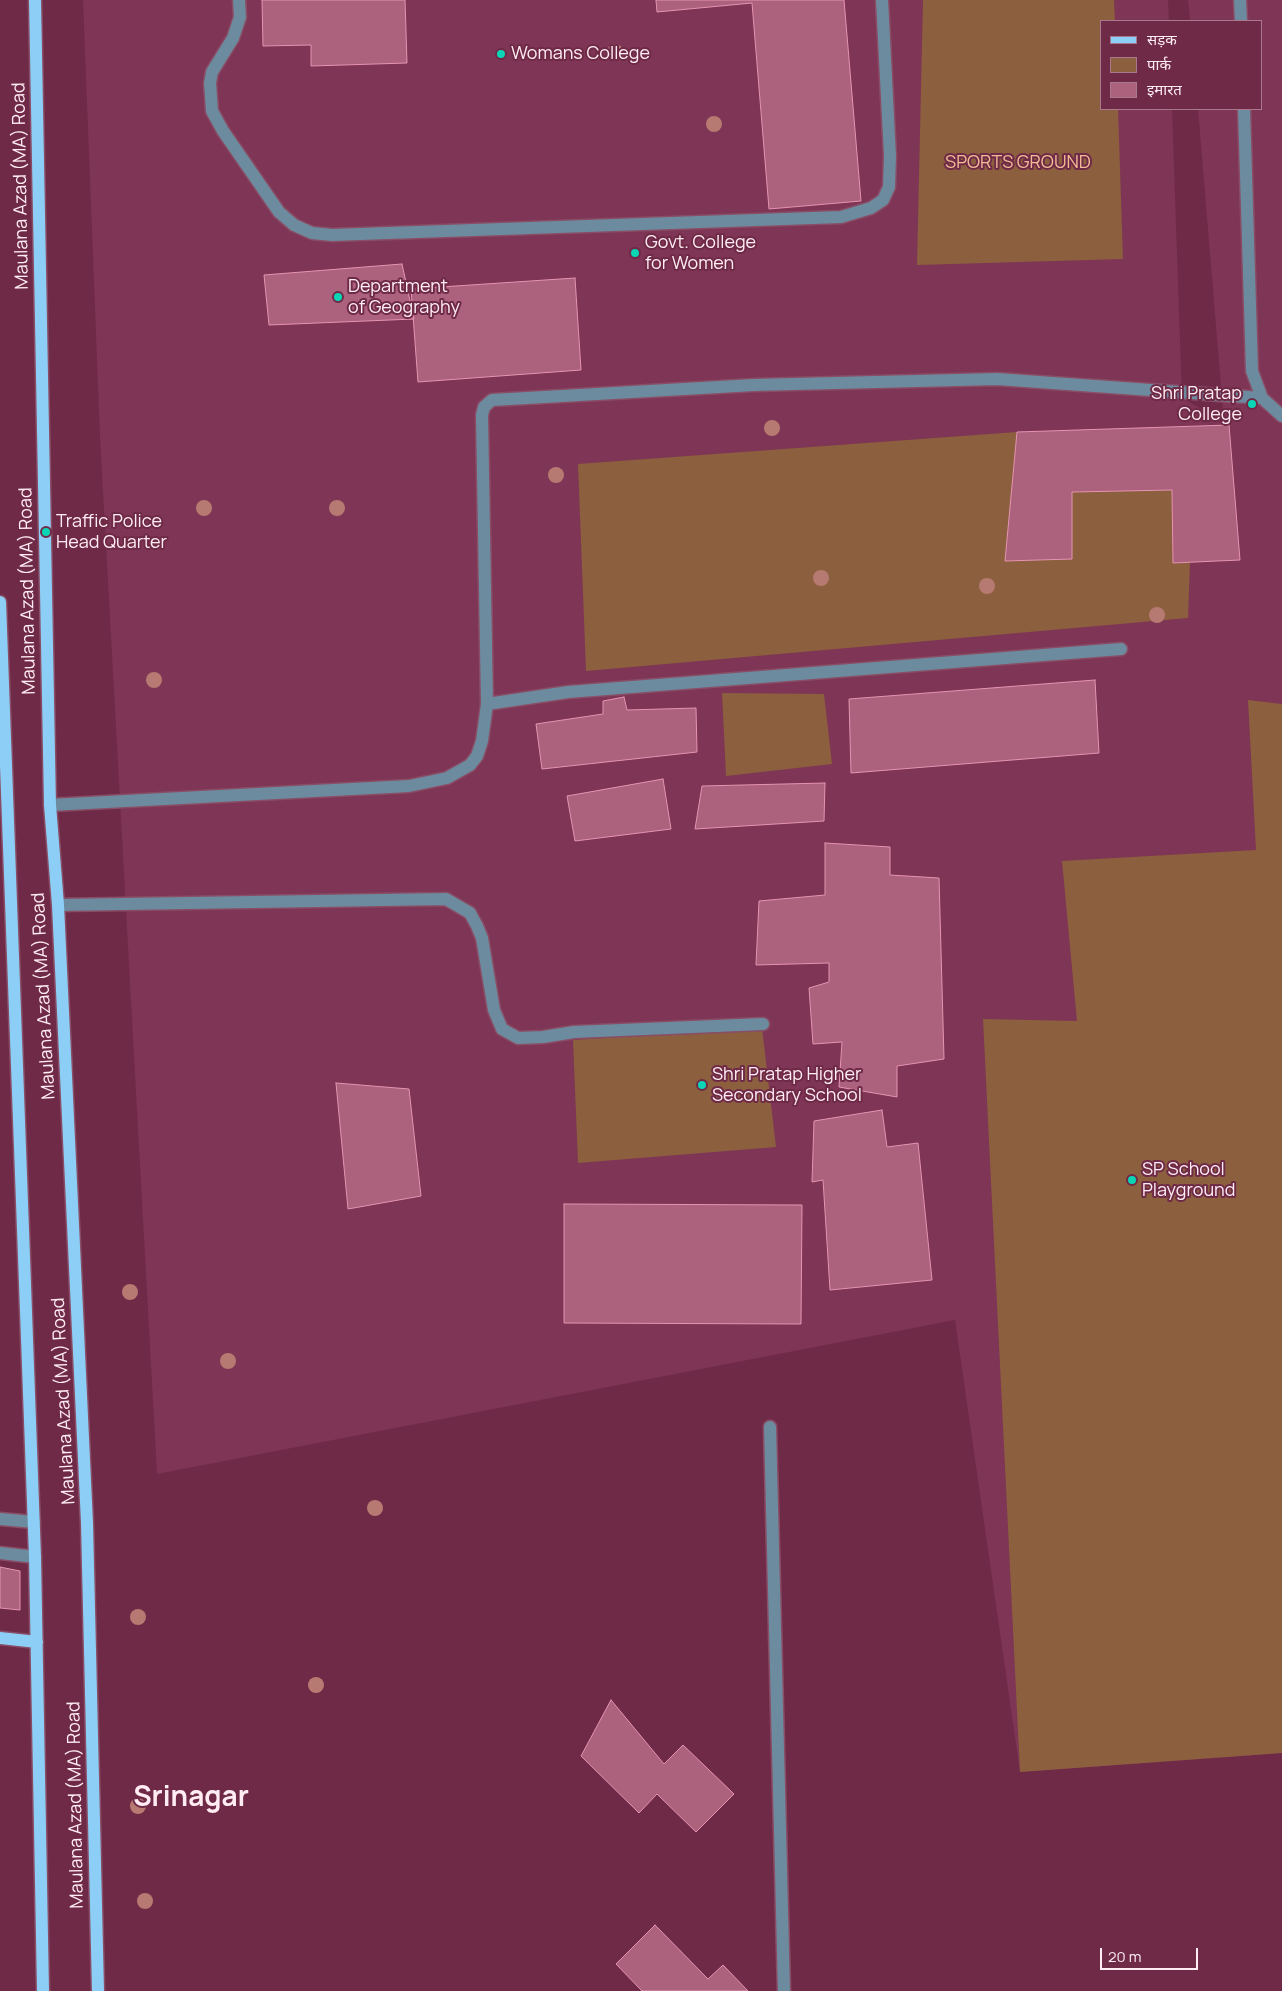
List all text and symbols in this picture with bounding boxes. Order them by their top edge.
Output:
legend [1100,20,1262,110]
text: सड़क [1147,29,1177,50]
place label: Womans College [511,43,650,65]
marker: Womans College [495,48,507,60]
text: पार्क [1147,54,1171,75]
text: इमारत [1147,79,1182,100]
street label: Maulana Azad (MA) Road [8,82,34,290]
park label: SPORTS GROUND [945,152,1091,174]
place label: Govt. College for Women [645,232,756,274]
marker: Govt. College for Women [629,247,641,259]
place label: Department of Geography [348,276,460,318]
marker: Department of Geography [332,291,344,303]
place label: Shri Pratap College [1151,383,1242,426]
marker: Shri Pratap College [1246,398,1258,410]
street label: Maulana Azad (MA) Road [15,487,41,695]
place label: Traffic Police Head Quarter [56,511,167,554]
marker: Traffic Police Head Quarter [40,526,52,538]
street label: Maulana Azad (MA) Road [28,892,60,1100]
place label: Shri Pratap Higher Secondary School [712,1064,862,1106]
marker: Shri Pratap Higher Secondary School [696,1079,708,1091]
place label: SP School Playground [1142,1159,1235,1202]
marker: SP School Playground [1126,1174,1138,1186]
street label: Maulana Azad (MA) Road [48,1297,80,1505]
street label: Maulana Azad (MA) Road [63,1701,89,1909]
district label: Srinagar [133,1781,249,1815]
scale bar [1102,1938,1200,1970]
text: 20 m [1108,1946,1141,1967]

